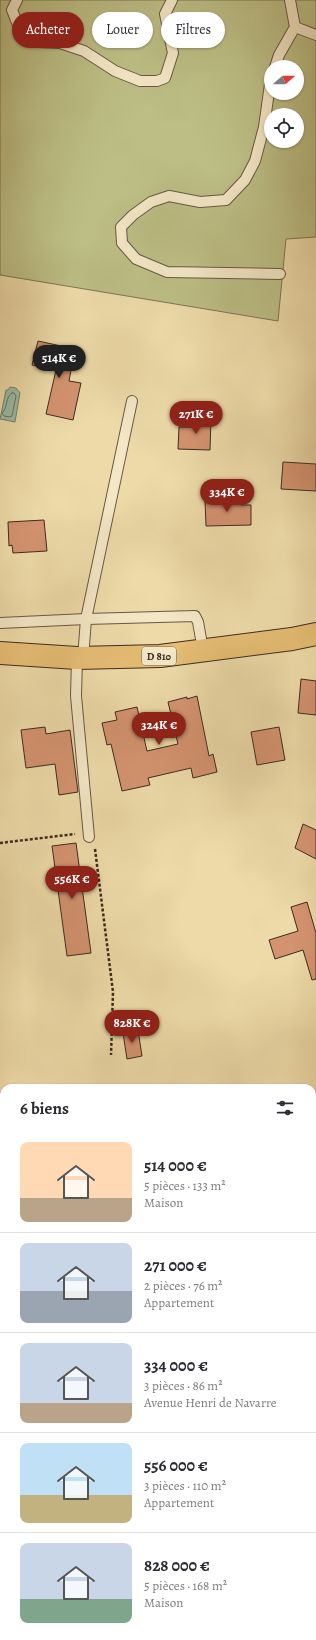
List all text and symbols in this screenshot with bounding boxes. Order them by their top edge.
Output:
chip: Acheter [12,12,84,48]
chip: Louer [92,12,153,48]
chip: Filtres [161,12,225,48]
north arrow [264,60,304,100]
map controls [264,60,304,148]
button: locate [264,108,304,148]
pin: 514K € [26,345,92,379]
text: 514K € [42,349,76,366]
pin: 271K € [163,401,229,435]
text: 271K € [179,405,213,422]
pin: 334K € [194,479,260,513]
text: 334K € [209,483,245,500]
road number: D 810 [142,647,176,665]
pin: 324K € [126,712,192,746]
text: 324K € [141,716,177,733]
pin: 556K € [39,866,105,900]
text: 556K € [54,870,90,887]
pin: 828K € [99,1010,165,1044]
text: 828K € [113,1014,151,1031]
text: 6 biens [20,1097,69,1120]
icon: filters [274,1097,296,1119]
text: 514 000 € [144,1154,207,1177]
icon: home [52,1158,100,1206]
text: 5 pièces · 133 m² [144,1177,226,1194]
text: Maison [144,1194,183,1211]
text: 271 000 € [144,1254,207,1277]
icon: home [52,1259,100,1307]
text: 2 pièces · 76 m² [144,1277,222,1294]
text: Appartement [144,1294,214,1311]
text: 334 000 € [144,1354,208,1377]
icon: home [52,1359,100,1407]
text: 3 pièces · 86 m² [144,1377,222,1394]
text: Avenue Henri de Navarre [144,1394,277,1411]
text: 556 000 € [144,1454,208,1477]
icon: home [52,1459,100,1507]
text: 3 pièces · 110 m² [144,1477,226,1494]
text: Appartement [144,1494,214,1511]
text: 828 000 € [144,1554,210,1577]
icon: home [52,1559,100,1607]
text: 5 pièces · 168 m² [144,1577,227,1594]
text: Maison [144,1594,183,1611]

